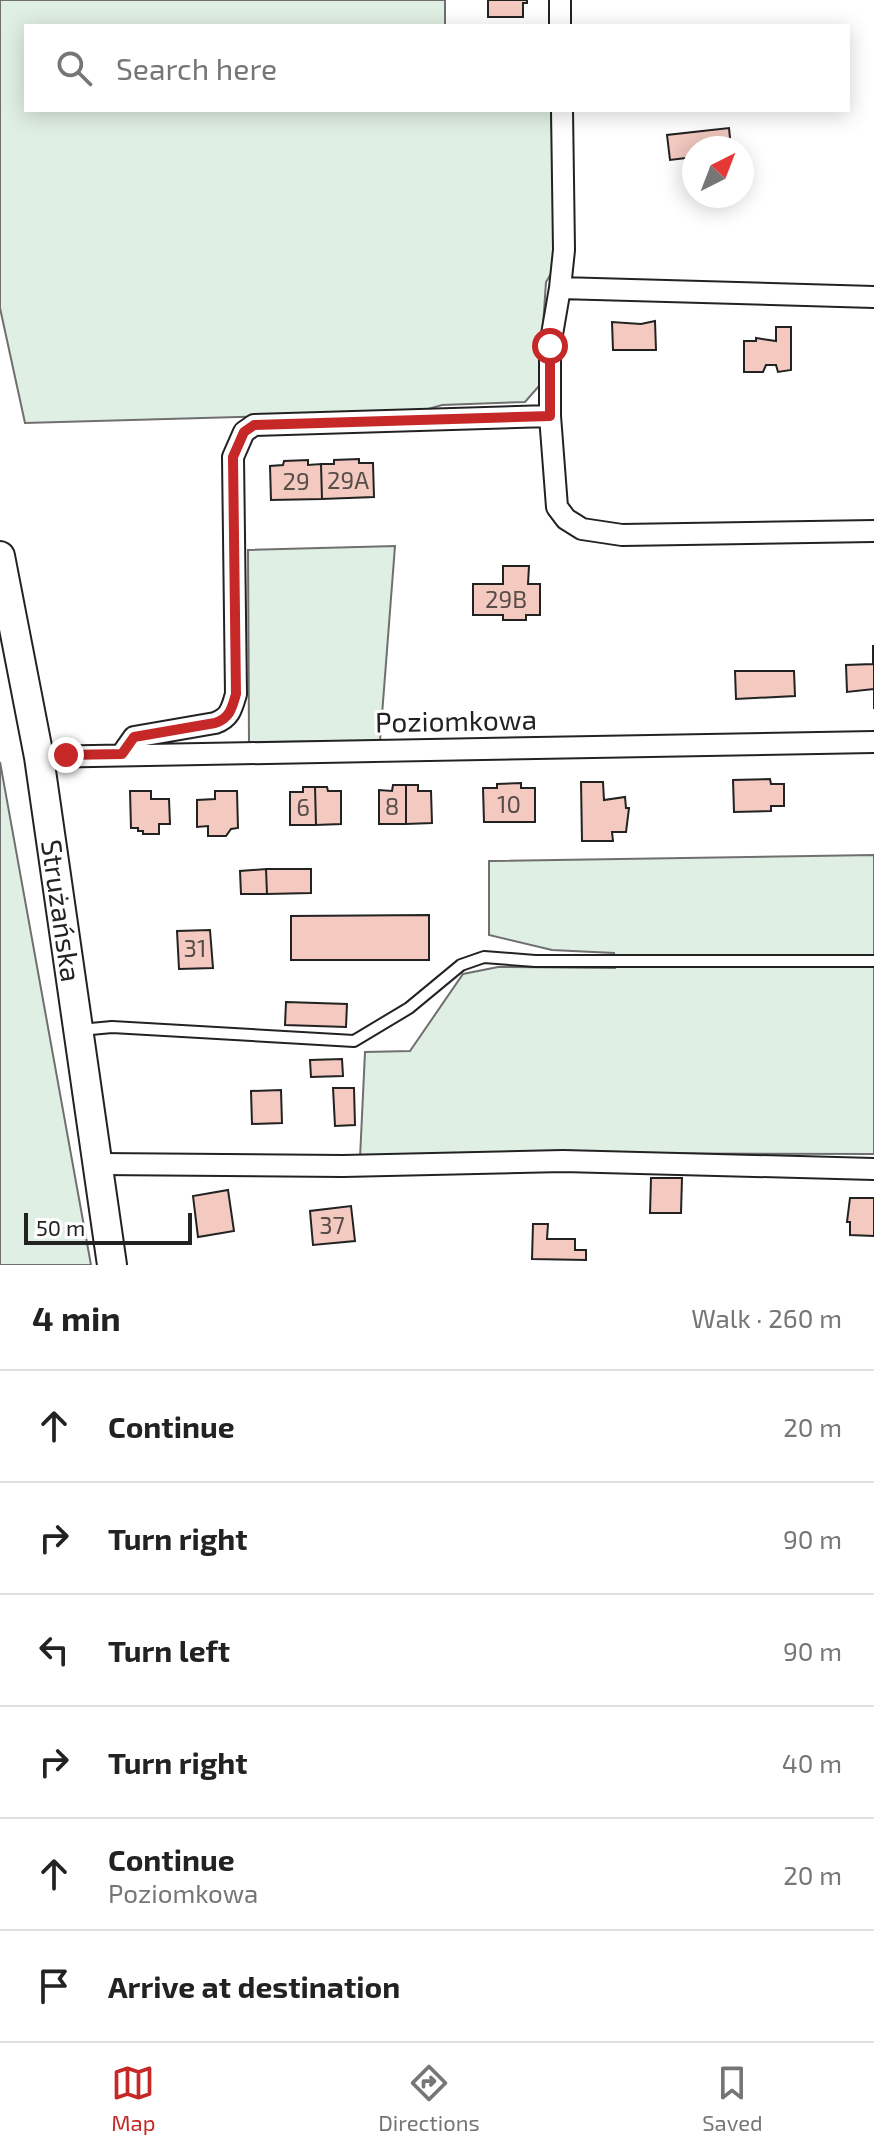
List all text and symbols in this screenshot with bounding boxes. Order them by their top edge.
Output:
search box [24,24,850,112]
icon: search [52,46,96,90]
text: Search here [116,50,277,86]
north arrow [682,136,754,208]
route start [532,328,568,364]
house number: 29A [327,465,369,494]
house number: 29 [282,466,310,495]
house number: 29B [485,584,527,613]
street label: Poziomkowa [375,702,537,738]
route end [48,737,84,773]
house number: 10 [497,789,521,818]
house number: 8 [385,791,399,820]
house number: 6 [296,792,310,821]
street label: Strużańska [35,837,89,984]
house number: 31 [184,933,206,962]
scale bar [24,1209,192,1245]
house number: 37 [319,1210,345,1239]
text: 50 m [36,1214,85,1240]
text: 4 min [32,1297,121,1338]
text: Walk · 260 m [691,1302,842,1333]
icon: ahead [32,1404,76,1448]
text: Continue [108,1408,235,1444]
text: 20 m [783,1411,842,1442]
icon: right [32,1516,76,1560]
text: Turn right [108,1520,248,1556]
text: 90 m [783,1523,842,1554]
icon: left [32,1628,76,1672]
text: Turn left [108,1632,230,1668]
text: 90 m [783,1635,842,1666]
icon: right [32,1740,76,1784]
text: Turn right [108,1744,248,1780]
text: 40 m [782,1747,842,1778]
text: Continue [108,1841,235,1877]
icon: ahead [32,1852,76,1896]
text: 20 m [783,1859,842,1890]
text: Poziomkowa [108,1877,258,1908]
icon: arrive [32,1964,76,2008]
text: Arrive at destination [108,1968,400,2004]
tab: Map [111,2061,155,2135]
tab: Directions [378,2061,480,2135]
tab: Saved [702,2061,763,2135]

